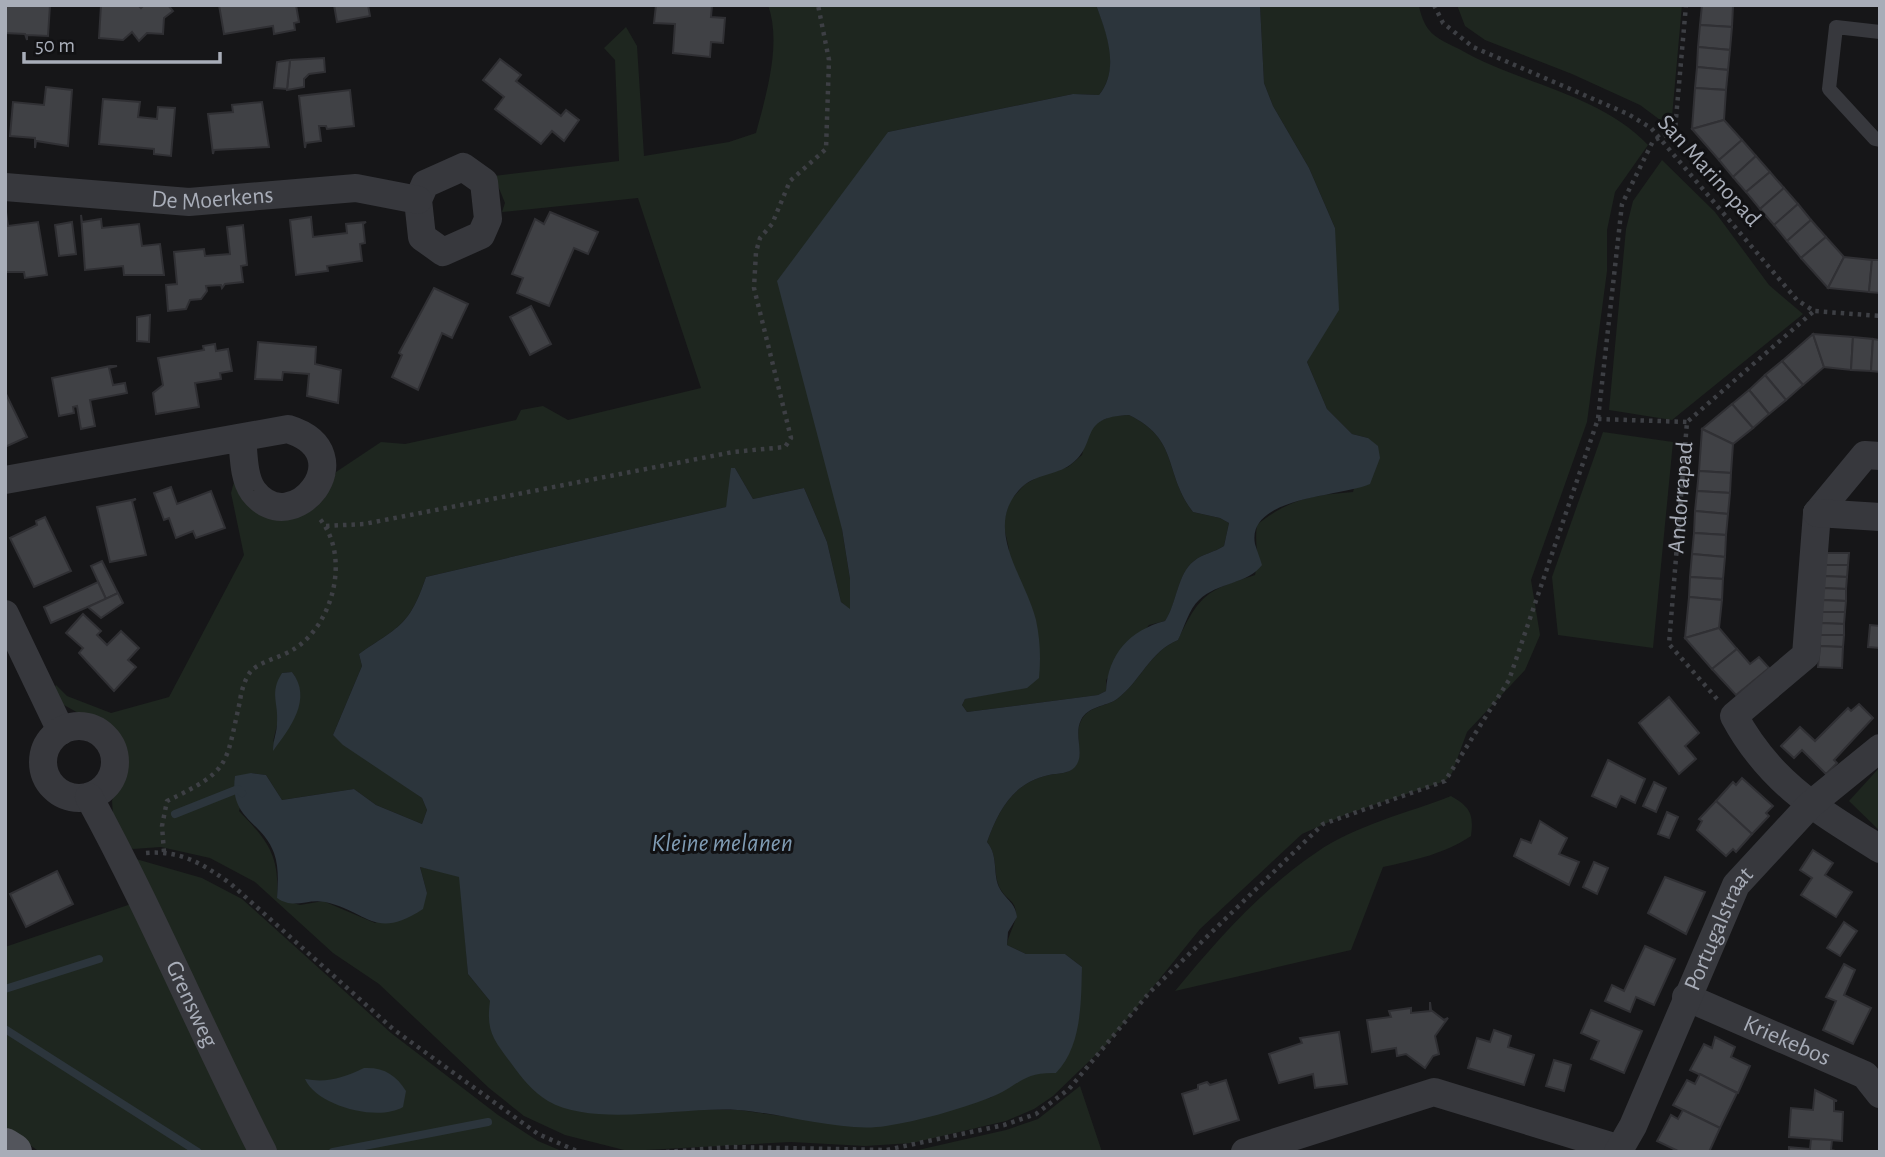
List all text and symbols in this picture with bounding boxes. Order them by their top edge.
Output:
scale bar [24,21,220,65]
text: 50 m [35,35,75,56]
street label: San Marinopad [1653,111,1765,231]
street label: De Moerkens [150,183,274,215]
street label: Andorrapad [1664,441,1697,554]
water label: Kleine melanen [651,830,793,856]
street label: Portugalstraat [1680,862,1758,994]
street label: Grensweg [161,957,222,1051]
street label: Kriekebos [1740,1012,1834,1070]

